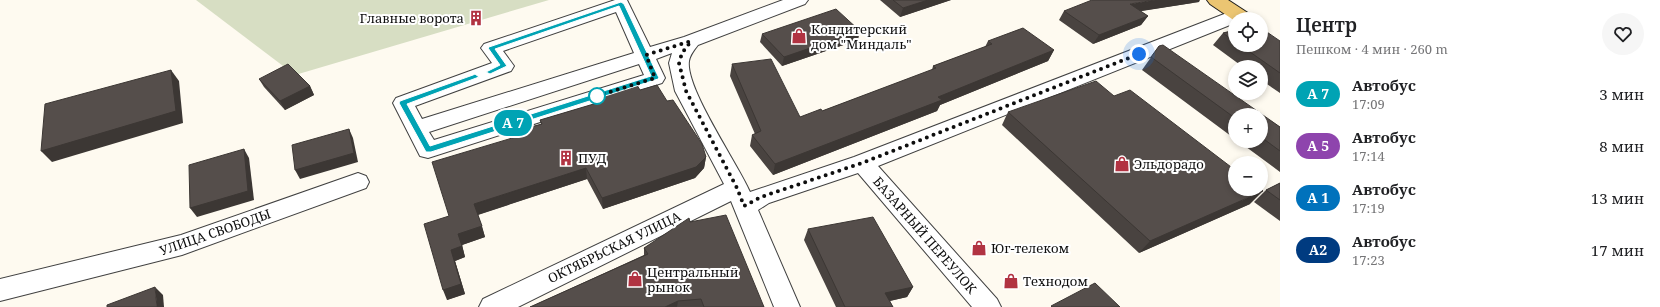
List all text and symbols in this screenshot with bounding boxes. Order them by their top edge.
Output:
place label: Главные ворота [360,9,464,27]
building icon: Главные ворота [467,9,485,27]
map controls [1228,12,1268,196]
button: locate [1228,12,1268,52]
text: Центр [1296,12,1357,38]
button: heart [1602,13,1644,55]
place label: Кондитерский дом "Миндаль" [811,20,912,53]
shop icon: Кондитерский дом "Миндаль" [790,27,808,45]
text: Пешком · 4 мин · 260 m [1296,40,1448,58]
your location [1129,44,1149,64]
button: layers [1228,60,1268,100]
text: Автобус [1352,75,1416,95]
text: A 7 [1307,84,1329,103]
text: 3 мин [1599,84,1644,104]
unlabelled marker [588,87,606,105]
text: 17:09 [1352,95,1385,113]
button: + [1228,108,1268,148]
line badge: A 7 [490,110,536,136]
text: A 7 [502,113,524,132]
text: Автобус [1352,127,1416,147]
text: A 5 [1307,136,1329,155]
text: 8 мин [1599,136,1644,156]
text: 17:14 [1352,147,1385,165]
building icon: ПУД [557,149,575,167]
place label: ПУД [578,149,607,167]
shop icon: Эльдорадо [1113,155,1131,173]
place label: Эльдорадо [1134,155,1204,173]
button: − [1228,156,1268,196]
street label: БАЗАРНЫЙ ПЕРЕУЛОК [869,173,981,298]
text: Автобус [1352,179,1416,199]
text: A 1 [1307,188,1329,207]
text: 13 мин [1591,188,1644,208]
text: 17:19 [1352,199,1385,217]
street label: УЛИЦА СВОБОДЫ [157,204,273,260]
street label: ОКТЯБРЬСКАЯ УЛИЦА [545,207,684,287]
text: Автобус [1352,231,1416,251]
shop icon: Юг-телеком [970,239,988,257]
place label: Юг-телеком [991,239,1069,257]
text: A2 [1309,240,1327,259]
text: 17 мин [1591,240,1644,260]
text: 17:23 [1352,251,1385,269]
place label: Центральный рынок [647,263,739,296]
shop icon: Центральный рынок [626,270,644,288]
shop icon: Технодом [1002,272,1020,290]
place label: Технодом [1023,272,1088,290]

